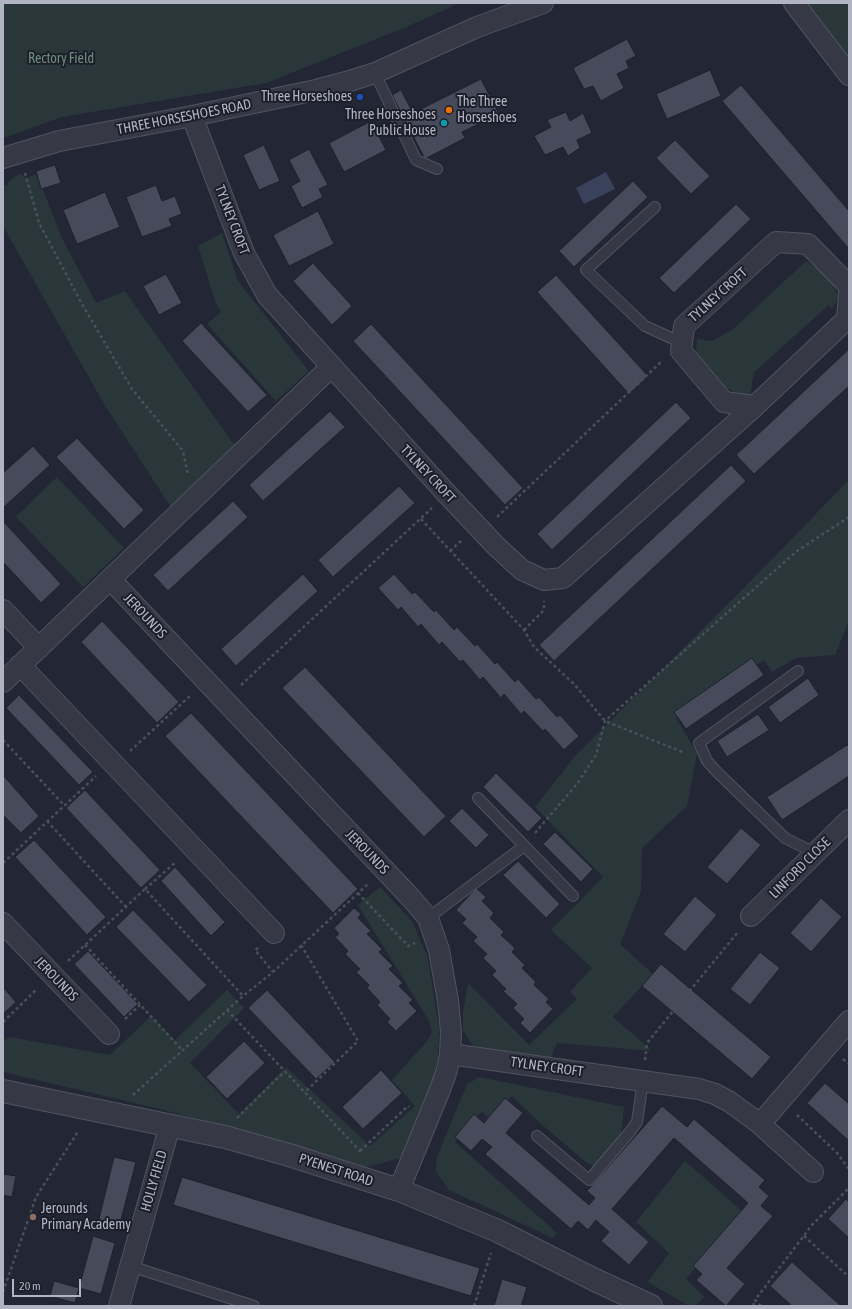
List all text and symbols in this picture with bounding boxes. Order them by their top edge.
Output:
park label: Rectory Field [28,51,94,67]
place label: Three Horseshoes [261,89,352,105]
marker: Three Horseshoes [355,92,365,102]
place label: The Three Horseshoes [457,94,517,126]
street label: THREE HORSESHOES ROAD [116,96,252,138]
marker: The Three Horseshoes [444,105,454,115]
place label: Three Horseshoes Public House [345,107,436,140]
marker: Three Horseshoes Public House [439,118,449,128]
street label: TYLNEY CROFT [211,183,253,257]
street label: TYLNEY CROFT [685,264,751,326]
street label: TYLNEY CROFT [397,441,459,507]
street label: JEROUNDS [120,590,170,642]
street label: JEROUNDS [342,826,392,878]
street label: LINFORD CLOSE [766,834,834,902]
street label: JEROUNDS [31,953,81,1005]
street label: TYLNEY CROFT [510,1054,584,1080]
street label: HOLLY FIELD [137,1149,171,1213]
street label: PYENEST ROAD [297,1150,375,1190]
place label: Jerounds Primary Academy [41,1201,131,1234]
marker: Jerounds Primary Academy [28,1212,38,1222]
scale bar [14,1271,83,1297]
text: 20 m [19,1279,41,1293]

